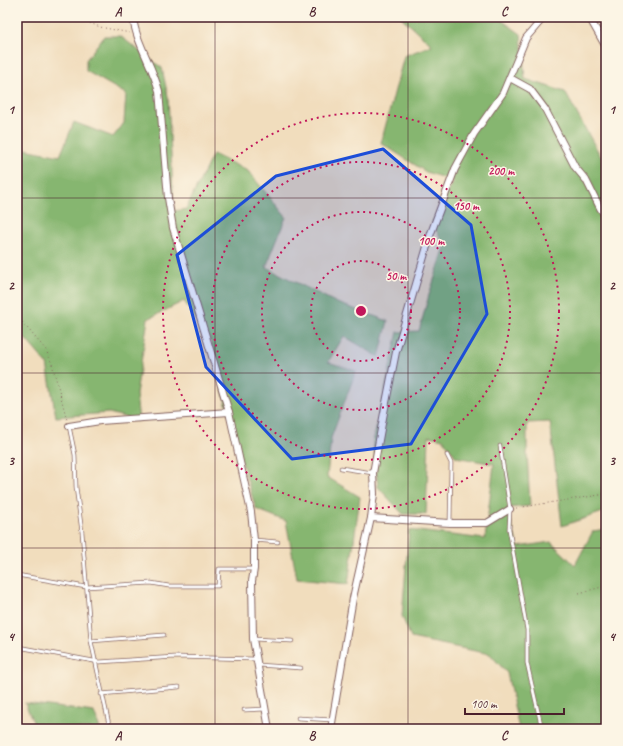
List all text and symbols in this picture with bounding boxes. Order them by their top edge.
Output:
text: A [115,4,123,20]
text: B [309,4,317,20]
text: C [501,4,509,20]
text: 1 [8,102,16,118]
text: 1 [609,102,617,118]
text: 200 m [488,163,515,179]
text: 150 m [453,198,480,214]
text: 100 m [418,233,445,249]
text: 50 m [386,268,407,284]
text: 2 [8,278,15,294]
text: 2 [609,278,616,294]
centre of rings [354,304,368,318]
text: 3 [8,453,15,469]
text: 3 [609,453,616,469]
text: 4 [8,629,16,645]
text: 4 [609,629,617,645]
scale bar [465,690,564,716]
text: 100 m [471,696,498,712]
text: A [115,728,123,744]
text: B [309,728,317,744]
text: C [501,728,509,744]

